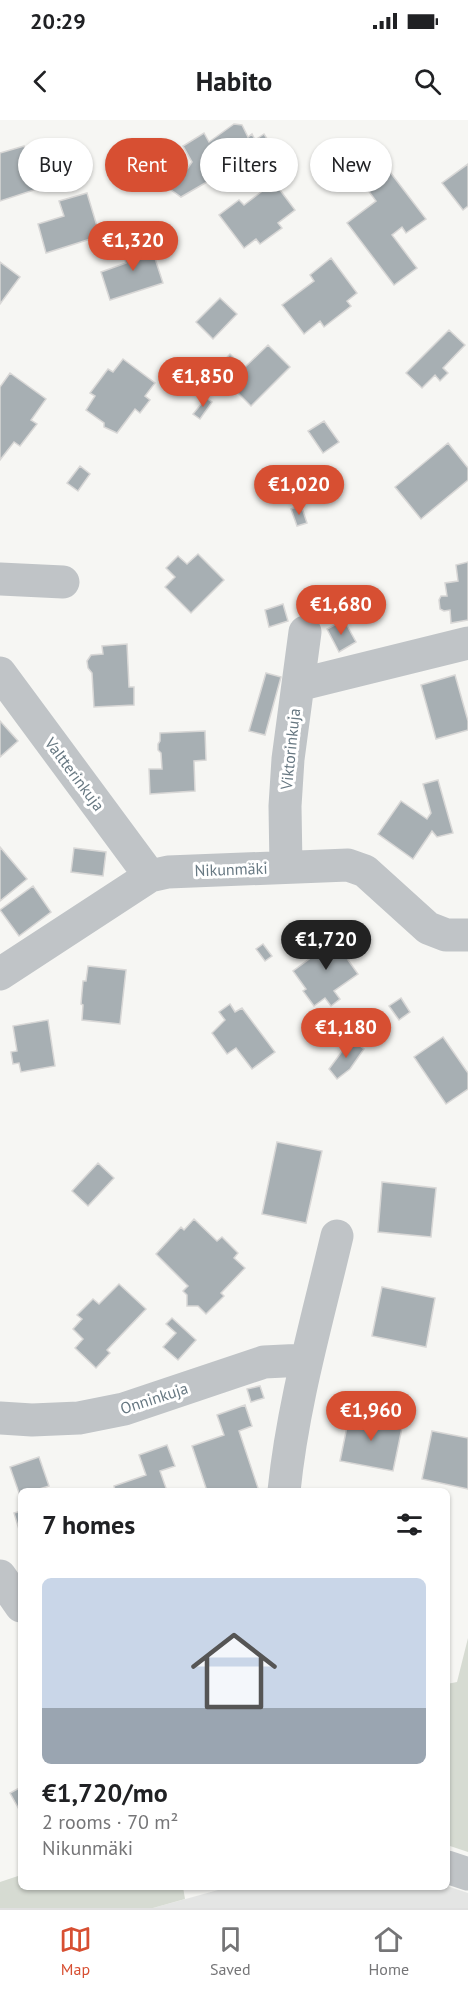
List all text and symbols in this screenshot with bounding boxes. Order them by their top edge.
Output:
text: 20:29 [30,7,86,35]
text: Habito [196,64,272,98]
icon: back [24,65,57,98]
icon: search [411,65,444,98]
chip: Buy [18,138,93,192]
chip: Rent [105,138,188,192]
chip: Filters [200,138,298,192]
chip: New [310,138,392,192]
pin: €1,320 [84,221,182,272]
text: €1,320 [102,227,164,253]
pin: €1,850 [154,357,252,408]
text: €1,850 [172,363,234,389]
pin: €1,020 [250,465,348,516]
text: €1,020 [268,471,330,497]
pin: €1,680 [292,585,390,636]
text: €1,680 [310,591,372,617]
street label: Viktorinkuja [276,707,304,792]
street label: Valtterinkuja [40,733,109,815]
street label: Nikunmäki [194,858,268,880]
pin: €1,720 [277,920,375,971]
text: €1,720 [295,926,357,952]
pin: €1,180 [297,1008,395,1059]
text: €1,180 [315,1014,377,1040]
street label: Onninkuja [118,1378,190,1418]
pin: €1,960 [322,1391,420,1442]
text: €1,960 [340,1397,402,1423]
text: 7 homes [42,1508,135,1541]
icon: filters [393,1508,426,1541]
icon: home [180,1617,288,1725]
text: €1,720/mo [42,1776,168,1809]
text: 2 rooms · 70 m² [42,1809,178,1835]
text: Nikunmäki [42,1835,133,1861]
tab: Map [59,1923,92,1979]
tab: Saved [210,1923,251,1979]
tab: Home [369,1923,409,1979]

